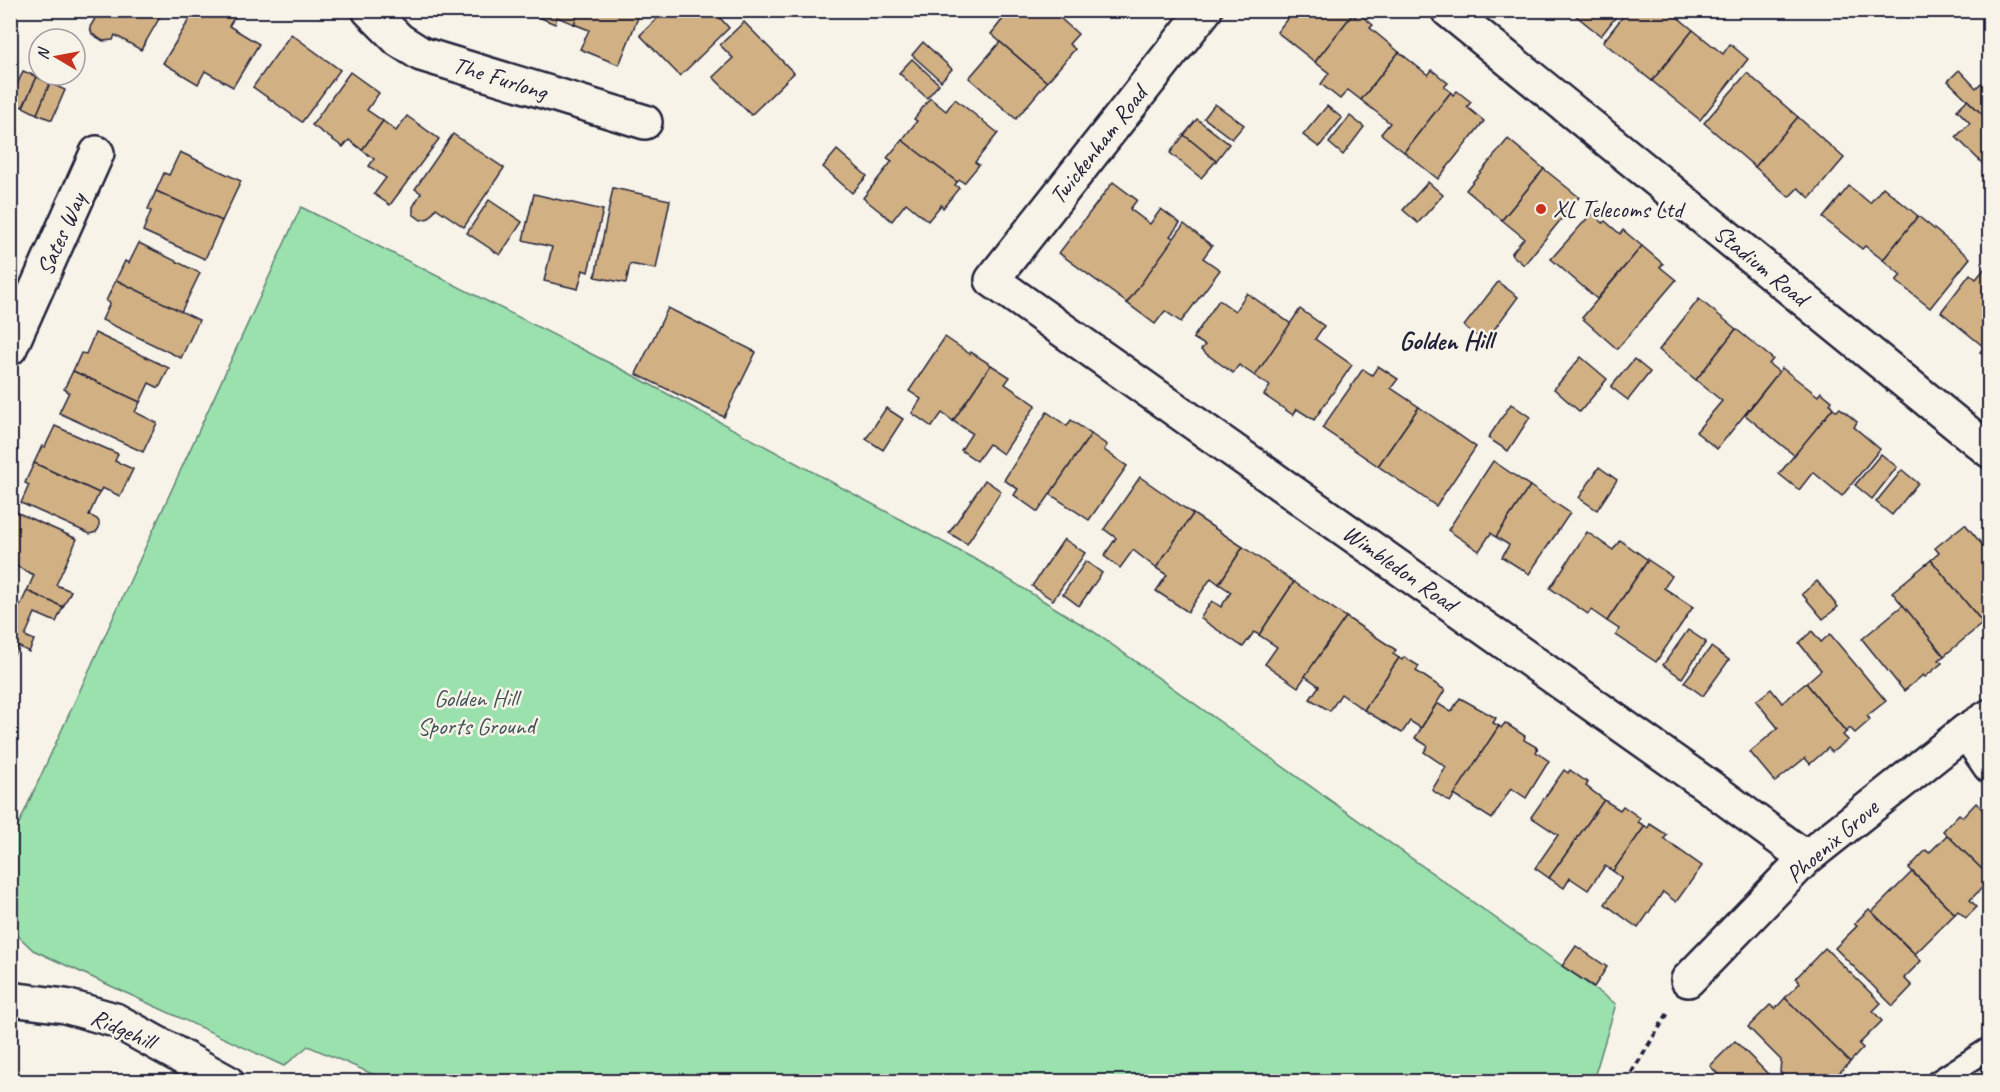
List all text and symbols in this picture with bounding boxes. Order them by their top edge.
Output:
north arrow [27,27,87,87]
text: N [33,45,54,61]
street label: The Furlong [449,50,553,107]
street label: Twickenham Road [1043,77,1156,210]
street label: Sates Way [30,187,93,280]
place label: XL Telecoms Ltd [1553,194,1686,224]
marker: XL Telecoms Ltd [1534,202,1548,216]
street label: Stadium Road [1708,218,1817,314]
district label: Golden Hill [1399,324,1497,357]
street label: Wimbledon Road [1337,518,1466,620]
park label: Golden Hill Sports Ground [417,683,538,741]
street label: Phoenix Grove [1780,791,1886,889]
street label: Ridgehill [86,1002,163,1058]

